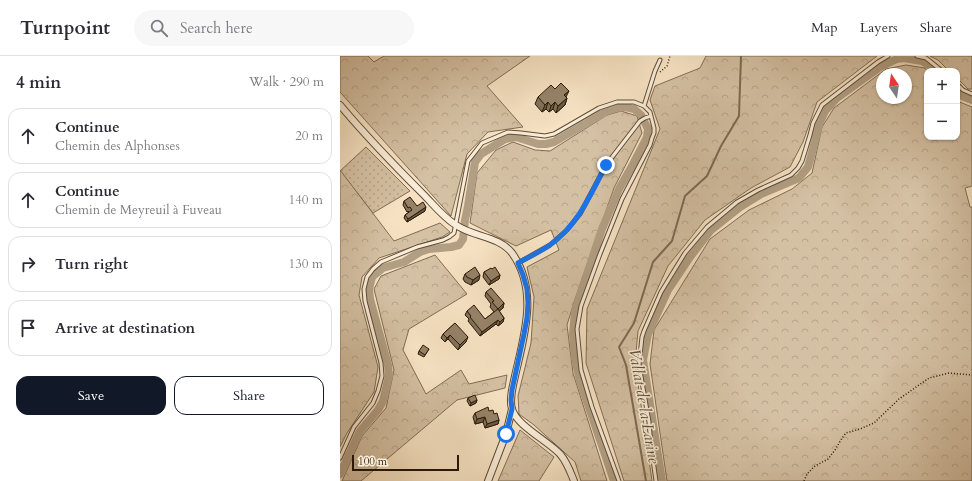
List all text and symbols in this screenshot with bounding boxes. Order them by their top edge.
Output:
search box [134,10,414,46]
text: Turnpoint [20,15,110,41]
icon: search [148,17,170,39]
text: Search here [180,18,253,38]
text: Map [811,18,838,37]
text: Layers [860,18,898,37]
text: Share [920,18,952,37]
north arrow [876,68,912,104]
map controls [924,68,960,140]
button: + [924,68,960,104]
text: 4 min [16,71,61,94]
text: Walk · 290 m [249,73,324,91]
button: − [924,104,960,140]
text: Continue [55,117,120,137]
icon: ahead [17,125,39,147]
text: 20 m [295,127,323,145]
text: Chemin des Alphonses [55,137,180,155]
route end [597,156,615,174]
text: Continue [55,181,120,201]
icon: ahead [17,189,39,211]
text: 140 m [289,191,323,209]
text: Chemin de Meyreuil à Fuveau [55,201,222,219]
icon: right [17,253,39,275]
text: Turn right [55,254,128,274]
text: 130 m [289,255,323,273]
icon: arrive [17,317,39,339]
text: Arrive at destination [55,318,195,338]
water label: Vallat de la Larine [623,347,665,466]
button: Save [16,376,166,415]
button: Share [174,376,324,415]
route start [497,425,515,443]
scale bar [352,453,459,472]
text: 100 m [358,454,387,469]

